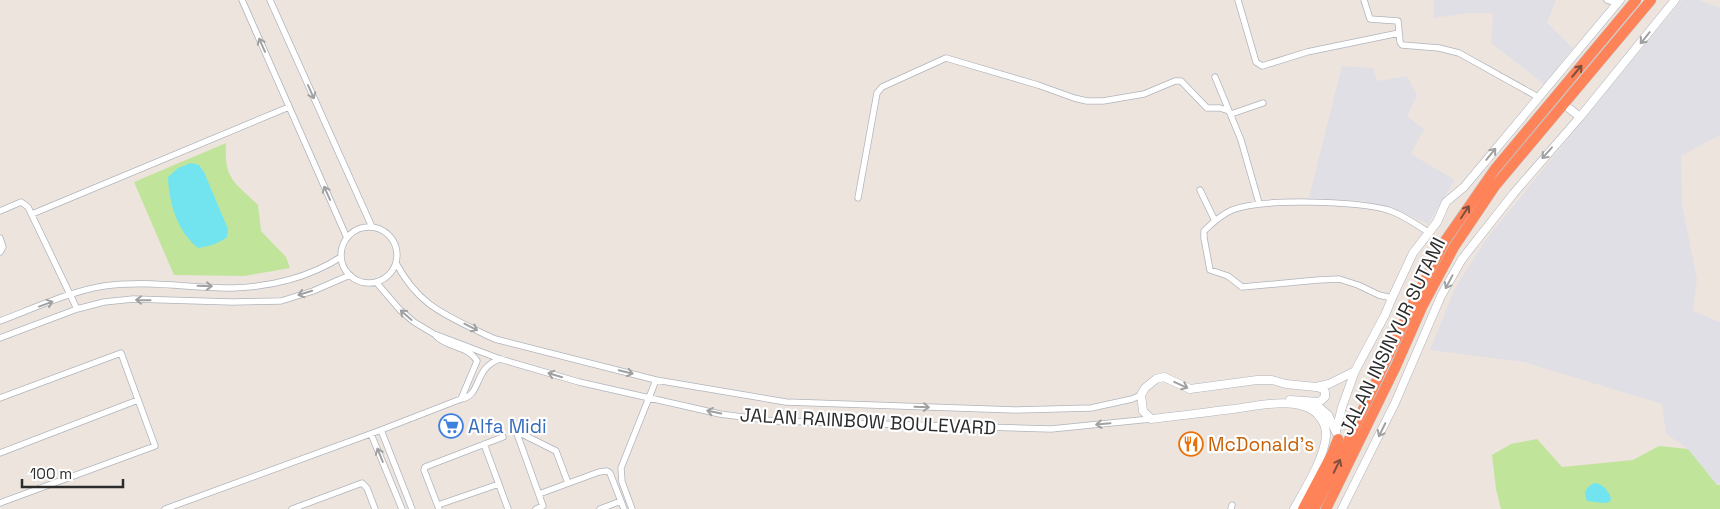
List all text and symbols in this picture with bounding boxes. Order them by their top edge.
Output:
one-way arrow [1639,31,1650,44]
one-way arrow [256,38,266,53]
one-way arrow [1571,65,1582,78]
one-way arrow [307,84,317,99]
one-way arrow [1485,147,1496,160]
one-way arrow [1541,147,1553,160]
one-way arrow [322,186,332,201]
one-way arrow [1460,205,1471,219]
street label: JALAN INSINYUR SUTAMI [1334,233,1451,439]
one-way arrow [1444,274,1453,289]
one-way arrow [197,282,213,291]
one-way arrow [297,289,313,299]
one-way arrow [136,295,152,304]
one-way arrow [38,299,53,308]
one-way arrow [399,309,412,321]
one-way arrow [463,323,478,333]
one-way arrow [618,368,634,377]
one-way arrow [548,369,564,379]
one-way arrow [1173,381,1188,390]
street label: JALAN RAINBOW BOULEVARD [739,402,997,441]
one-way arrow [914,402,930,411]
one-way arrow [706,407,722,416]
supermarket icon: Alfa Midi [438,413,464,439]
place label: Alfa Midi [468,414,547,439]
one-way arrow [1095,419,1111,428]
one-way arrow [1377,422,1386,437]
restaurant icon: McDonald's [1178,431,1204,457]
place label: McDonald's [1208,432,1314,457]
one-way arrow [374,448,384,463]
scale bar [22,456,124,488]
one-way arrow [1333,459,1342,474]
text: 100 m [30,464,72,483]

